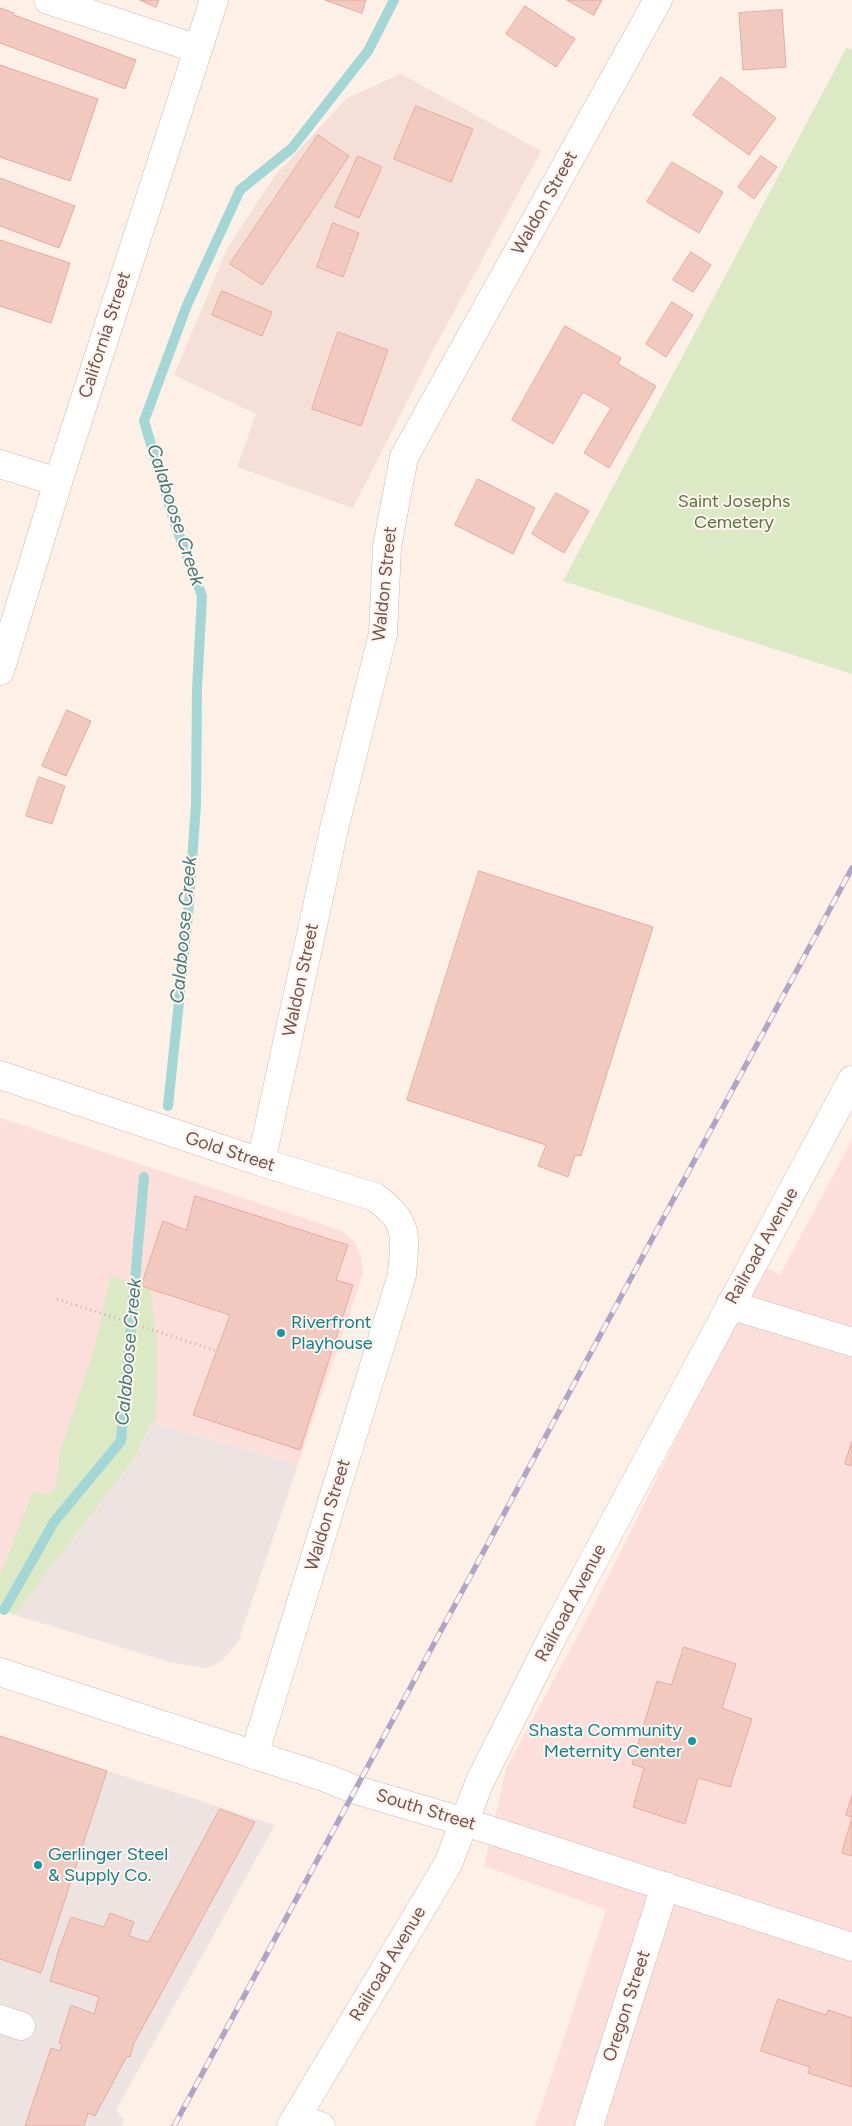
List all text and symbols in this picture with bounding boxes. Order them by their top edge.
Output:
street label: Waldon Street [508,147,582,259]
street label: California Street [74,269,136,401]
water label: Calaboose Creek [141,441,209,589]
park label: Saint Josephs Cemetery [678,491,790,534]
street label: Waldon Street [368,525,402,643]
water label: Calaboose Creek [166,855,202,1005]
street label: Waldon Street [278,921,324,1039]
street label: Gold Street [182,1127,278,1177]
street label: Railroad Avenue [721,1184,803,1308]
water label: Calaboose Creek [111,1277,147,1427]
place label: Riverfront Playhouse [291,1312,373,1355]
marker: Riverfront Playhouse [275,1327,287,1339]
street label: Waldon Street [301,1457,355,1573]
street label: Railroad Avenue [531,1540,611,1666]
place label: Shasta Community Meternity Center [528,1720,682,1762]
marker: Shasta Community Meternity Center [686,1735,698,1747]
street label: South Street [373,1785,479,1835]
place label: Gerlinger Steel & Supply Co. [48,1844,168,1886]
marker: Gerlinger Steel & Supply Co. [32,1859,44,1871]
street label: Railroad Avenue [345,1903,431,2025]
street label: Oregon Street [599,1948,655,2064]

